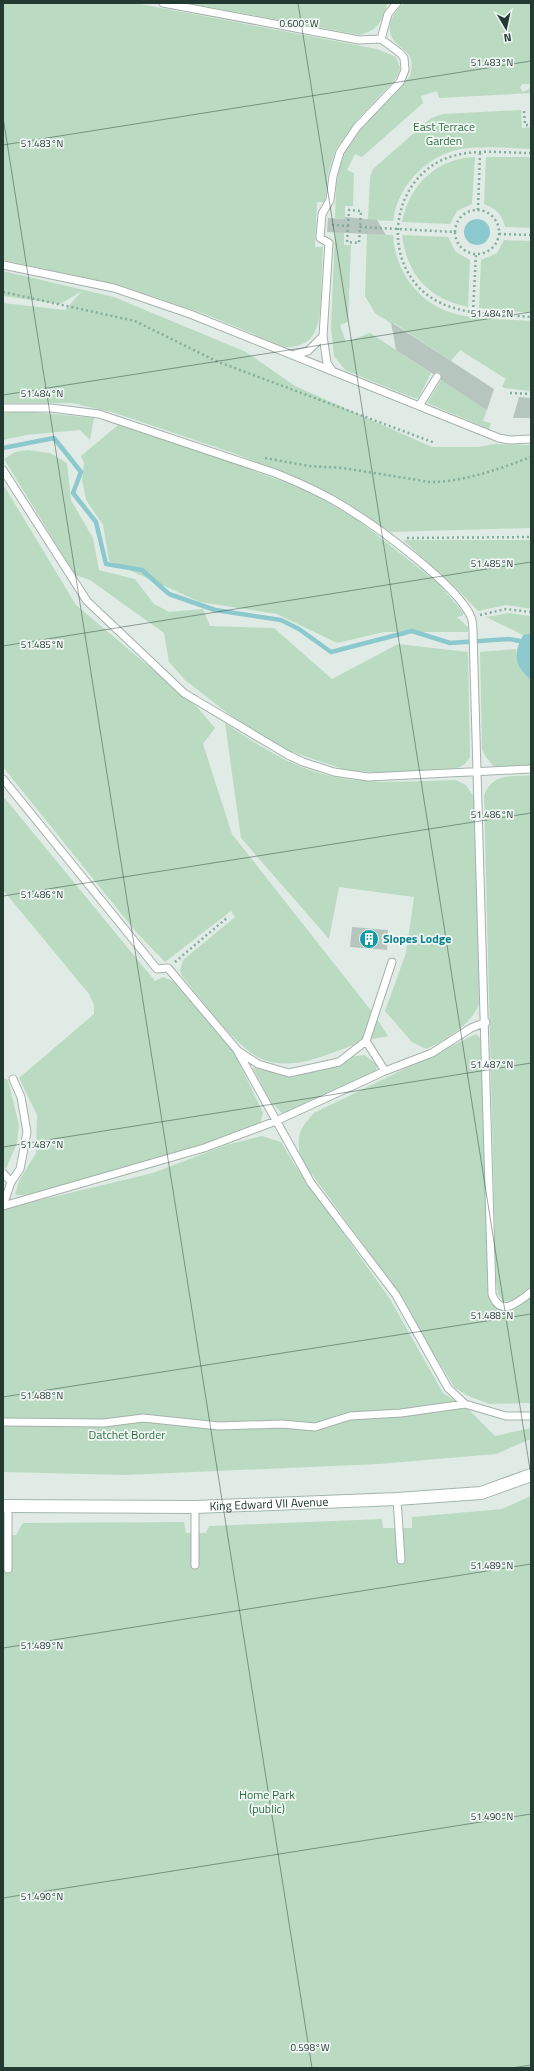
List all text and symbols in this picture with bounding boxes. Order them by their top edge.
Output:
north arrow [486,8,526,48]
text: 0.600°W [279,16,319,31]
text: N [503,29,513,46]
text: 51.483°N [471,55,513,70]
park label: East Terrace Garden [413,117,475,150]
text: 51.483°N [21,136,63,151]
text: 51.484°N [471,306,513,321]
text: 51.484°N [21,386,63,401]
text: 51.485°N [471,556,513,571]
text: 51.485°N [21,637,63,652]
text: 51.486°N [471,807,513,822]
text: 51.486°N [21,887,63,902]
building icon: Slopes Lodge [358,928,380,950]
place label: Slopes Lodge [383,929,451,948]
text: 51.487°N [471,1057,513,1072]
text: 51.487°N [21,1137,63,1152]
text: 51.488°N [471,1308,513,1323]
text: 51.488°N [21,1388,63,1403]
park label: Datchet Border [89,1425,165,1444]
street label: King Edward VII Avenue [209,1492,329,1515]
text: 51.489°N [471,1558,513,1573]
text: 51.489°N [21,1638,63,1653]
park label: Home Park (public) [239,1785,295,1818]
text: 51.490°N [471,1809,513,1824]
text: 51.490°N [21,1889,63,1904]
text: 0.598°W [290,2040,330,2055]

